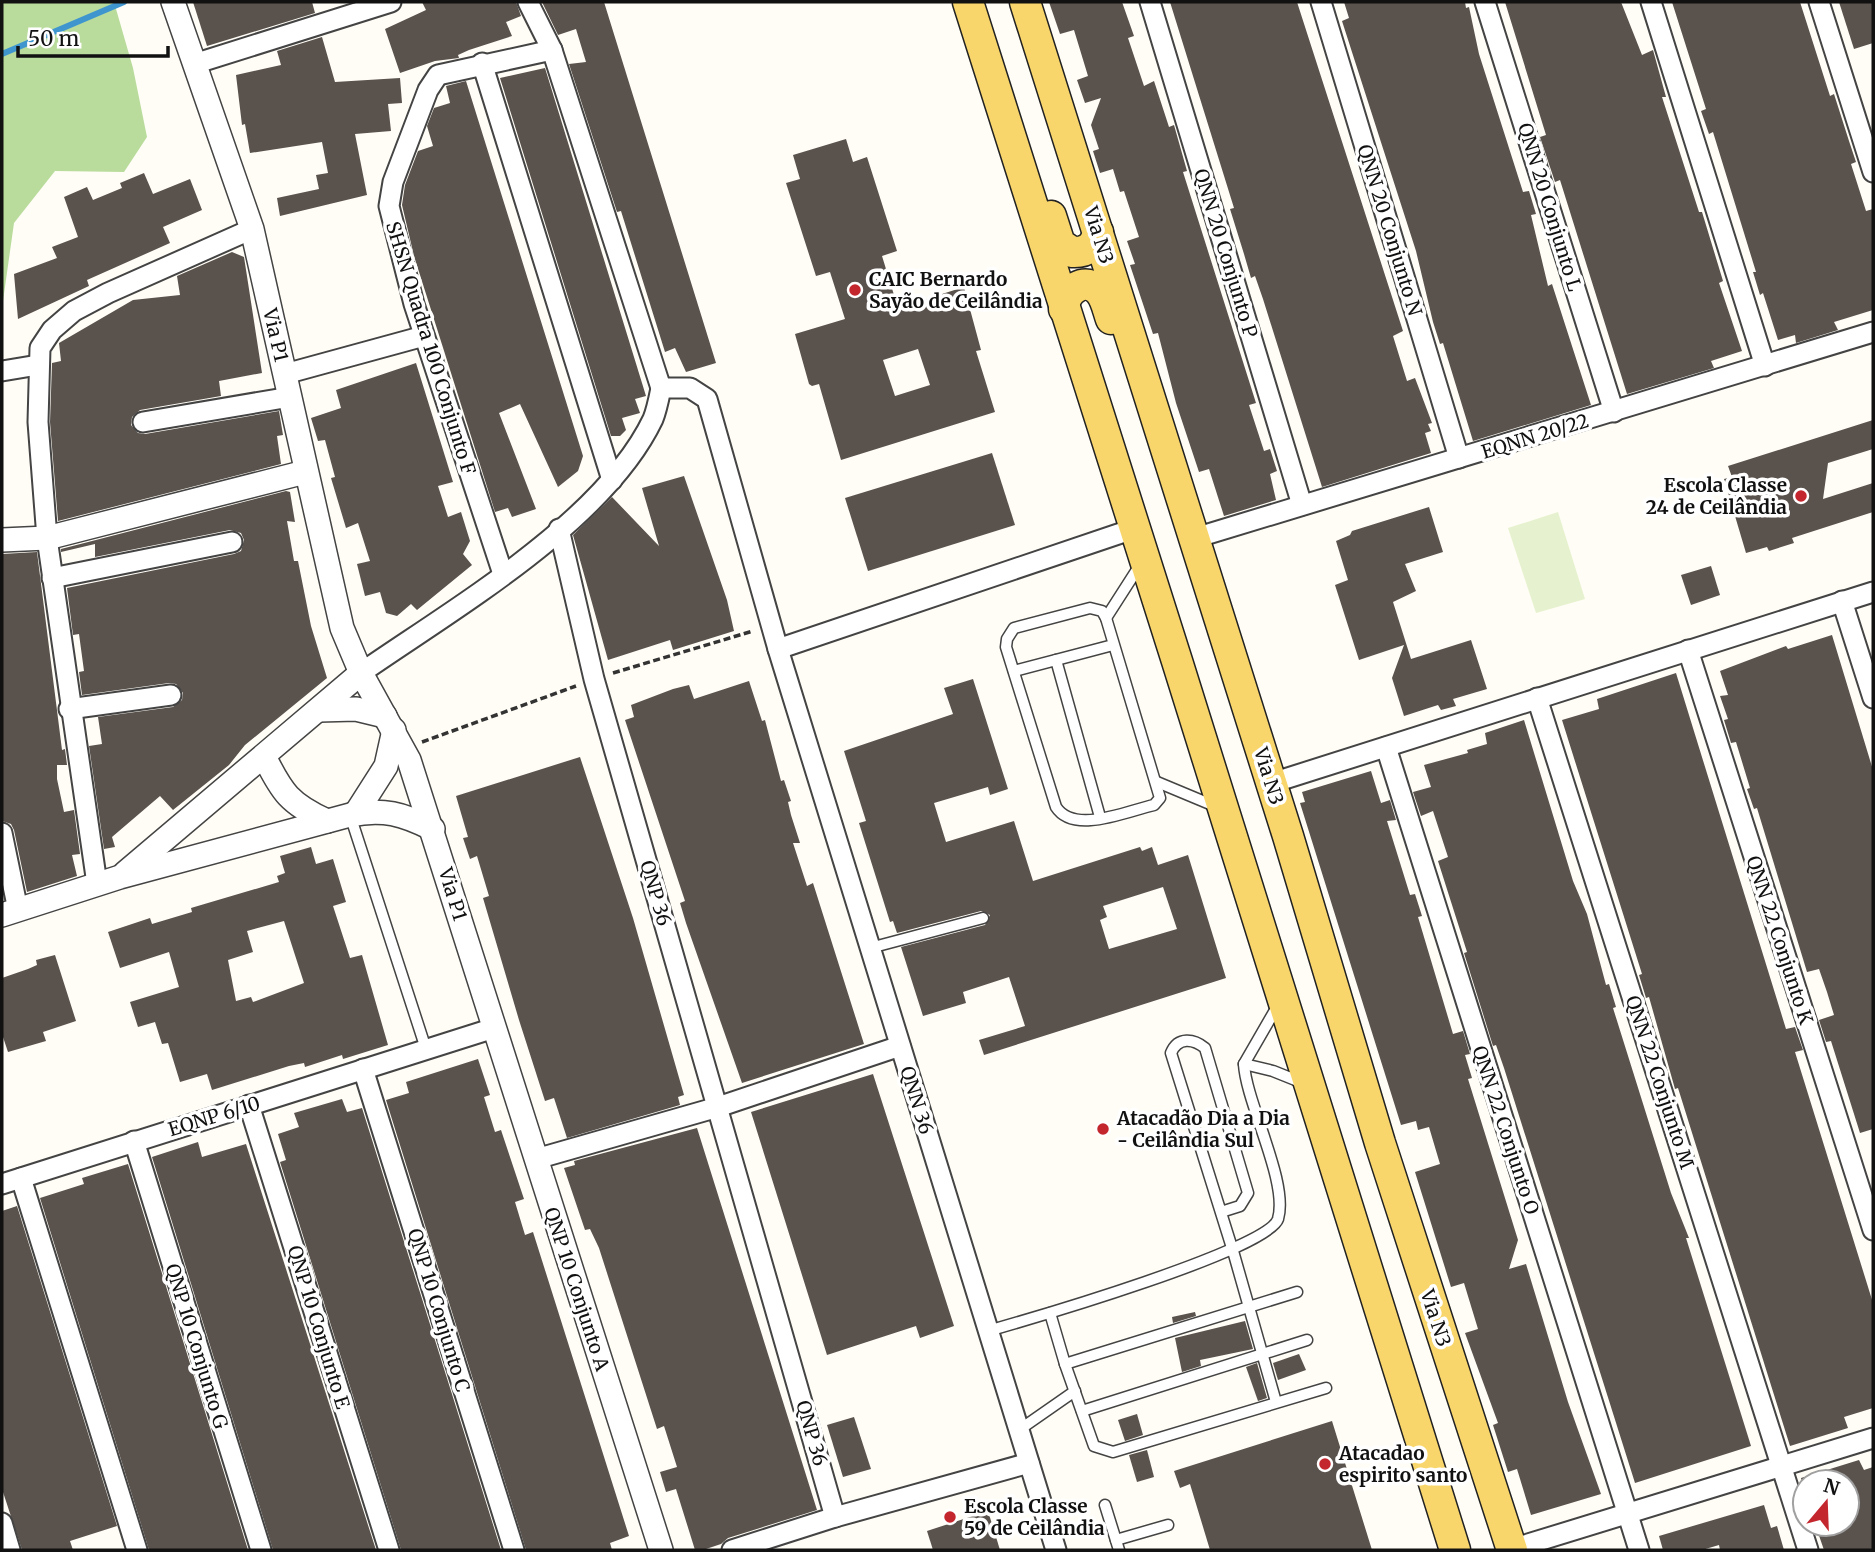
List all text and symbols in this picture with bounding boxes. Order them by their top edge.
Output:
scale bar [18,14,168,58]
text: 50 m [28,25,79,52]
street label: QNN 20 Conjunto L [1513,120,1587,294]
street label: QNN 20 Conjunto N [1353,142,1428,319]
street label: QNN 20 Conjunto P [1189,166,1263,340]
street label: Via N3 [1079,202,1119,267]
street label: SHSN Quadra 100 Conjunto F [381,218,481,478]
place label: CAIC Bernardo Sayão de Ceilândia [869,267,1043,313]
marker: CAIC Bernardo Sayão de Ceilândia [847,282,863,298]
street label: Via P1 [258,305,294,364]
street label: EQNN 20/22 [1478,408,1592,464]
place label: Escola Classe 24 de Ceilândia [1646,473,1787,519]
marker: Escola Classe 24 de Ceilândia [1793,488,1809,504]
street label: Via N3 [1249,743,1289,808]
street label: QNN 22 Conjunto K [1741,853,1819,1028]
street label: QNP 36 [635,857,677,929]
street label: Via P1 [433,864,472,924]
street label: QNN 22 Conjunto M [1621,992,1699,1172]
street label: QNN 22 Conjunto O [1467,1043,1545,1218]
street label: QNN 36 [895,1063,939,1137]
street label: EQNP 6/10 [165,1091,263,1141]
place label: Atacadão Dia a Dia - Ceilândia Sul [1116,1106,1290,1152]
marker: Atacadão Dia a Dia - Ceilândia Sul [1095,1121,1111,1137]
street label: QNP 10 Conjunto A [539,1204,615,1374]
street label: QNP 10 Conjunto C [403,1225,475,1395]
street label: QNP 10 Conjunto E [283,1243,355,1411]
street label: QNP 10 Conjunto G [161,1261,234,1431]
street label: Via N3 [1415,1285,1457,1350]
street label: QNP 36 [791,1397,833,1469]
place label: Atacadao espirito santo [1338,1441,1467,1487]
marker: Atacadao espirito santo [1317,1456,1333,1472]
north arrow [1791,1468,1861,1538]
text: N [1821,1473,1843,1501]
place label: Escola Classe 59 de Ceilândia [964,1494,1105,1540]
marker: Escola Classe 59 de Ceilândia [942,1509,958,1525]

